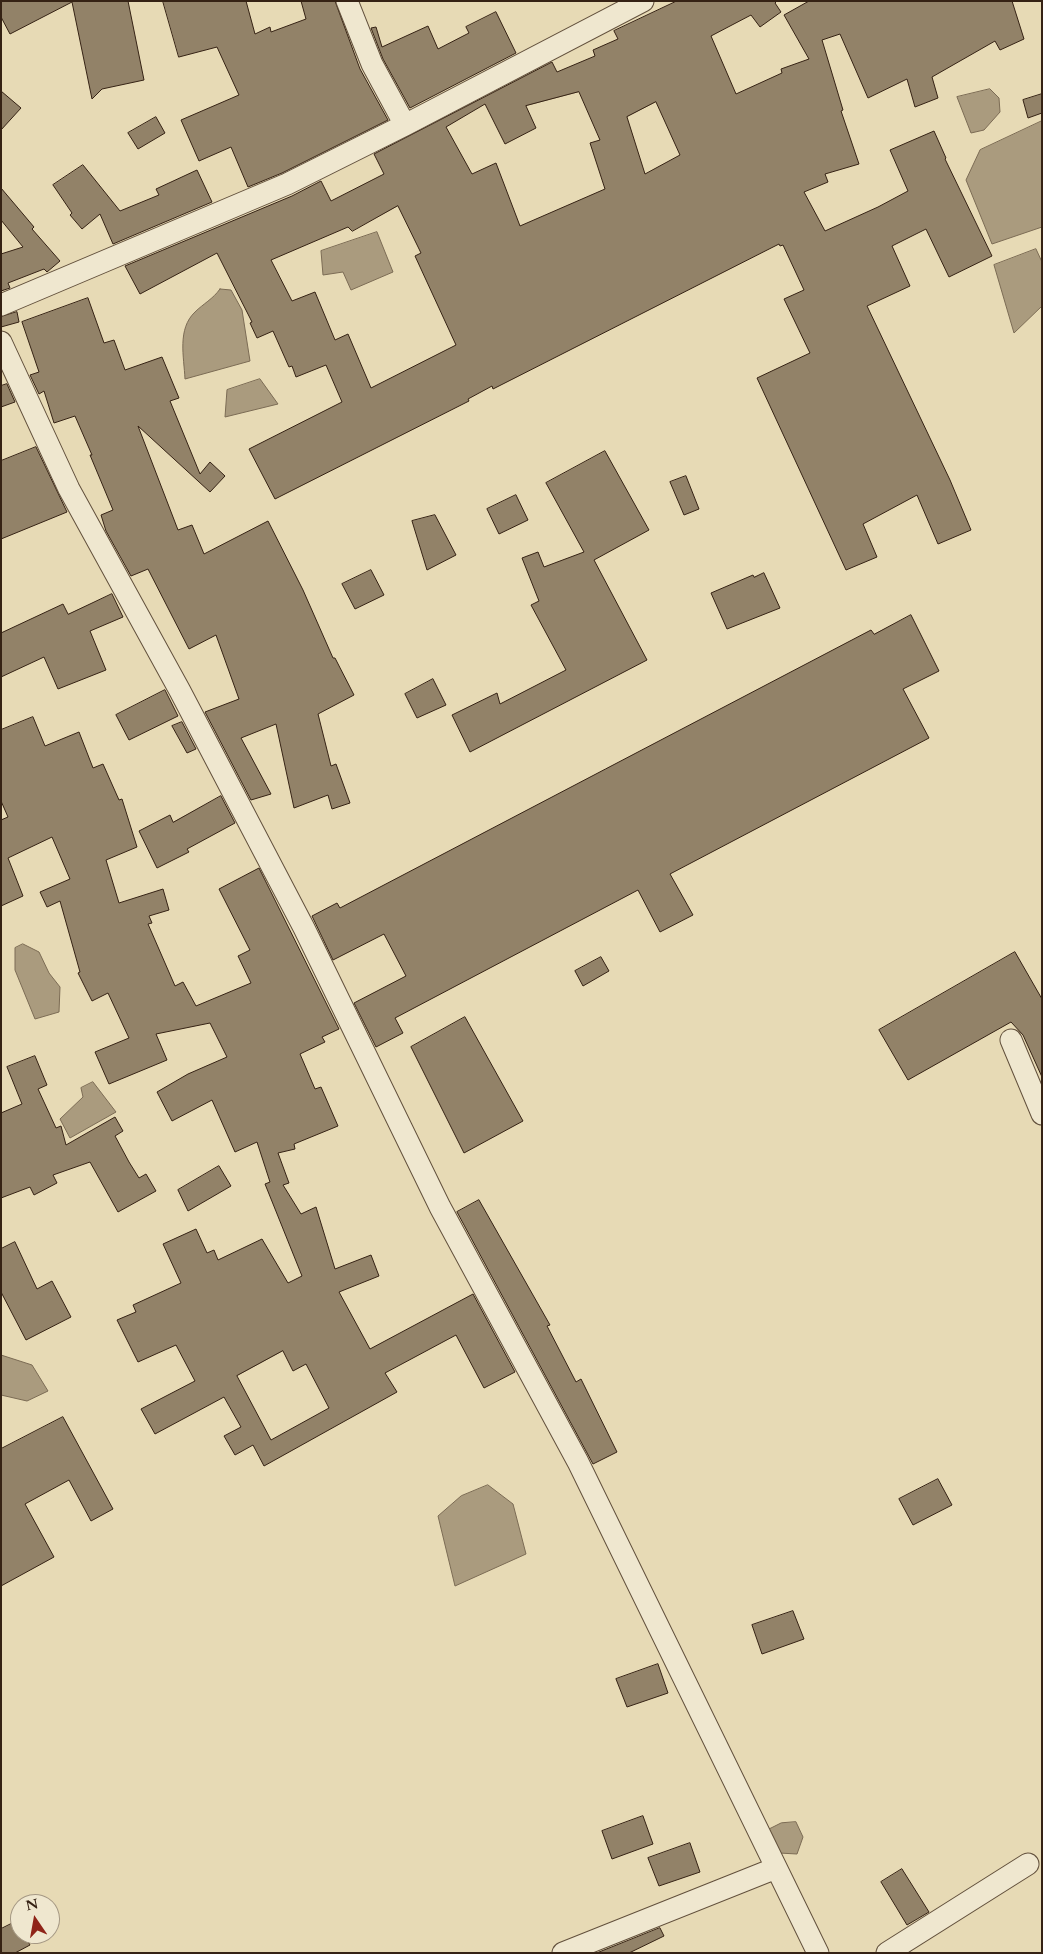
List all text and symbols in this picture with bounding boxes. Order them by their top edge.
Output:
north arrow [10,1894,60,1944]
text: N [24,1894,40,1915]

